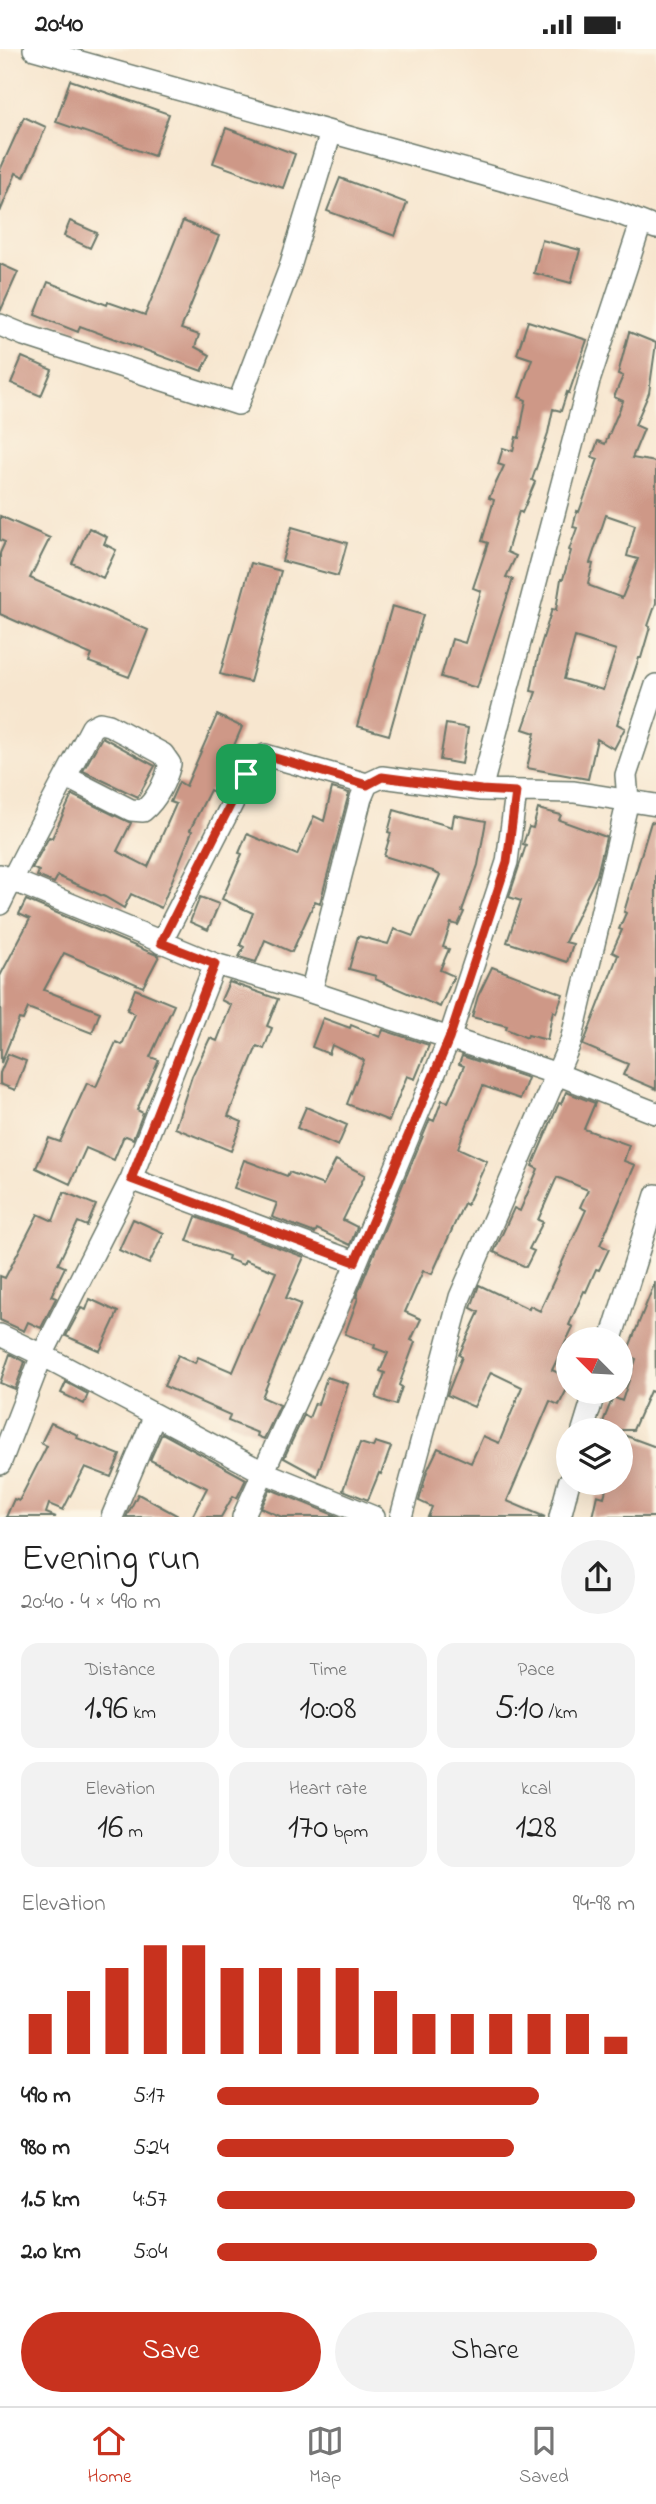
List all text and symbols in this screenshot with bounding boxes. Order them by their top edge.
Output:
text: 20:40 [35,6,83,44]
pin [216,744,276,804]
icon: arrive [227,755,265,793]
north arrow [556,1327,634,1403]
map controls [556,1327,633,1495]
button: layers [556,1418,633,1495]
text: Evening run [21,1532,200,1588]
button: share [561,1540,635,1614]
text: 20:40 · 4 × 490 m [21,1586,161,1619]
text: Distance [85,1657,155,1684]
text: Time [309,1657,347,1684]
text: Pace [517,1657,555,1684]
text: 1.96 [84,1684,128,1735]
text: 10:08 [299,1684,357,1735]
text: 5:10 [495,1684,544,1735]
text: km [128,1700,156,1727]
text: /km [544,1700,577,1727]
text: Elevation [85,1776,155,1803]
text: Heart rate [289,1776,367,1803]
text: kcal [521,1776,551,1803]
text: 16 [97,1803,124,1854]
text: 170 [288,1803,328,1854]
text: 128 [515,1803,557,1854]
text: m [124,1819,143,1846]
text: bpm [328,1819,368,1846]
text: Elevation [21,1888,106,1921]
text: 94–98 m [573,1888,635,1921]
text: 490 m [21,2080,71,2113]
text: 5:17 [133,2080,165,2113]
text: 980 m [21,2132,70,2165]
text: 5:24 [133,2132,169,2165]
text: 1.5 km [21,2184,80,2217]
text: 4:57 [133,2184,167,2217]
text: 2.0 km [21,2236,81,2269]
text: 5:04 [133,2236,168,2269]
button: Save [21,2312,321,2392]
button: Share [335,2312,635,2392]
tab: Home [87,2422,132,2491]
tab: Map [306,2422,344,2491]
tab: Saved [519,2422,569,2491]

